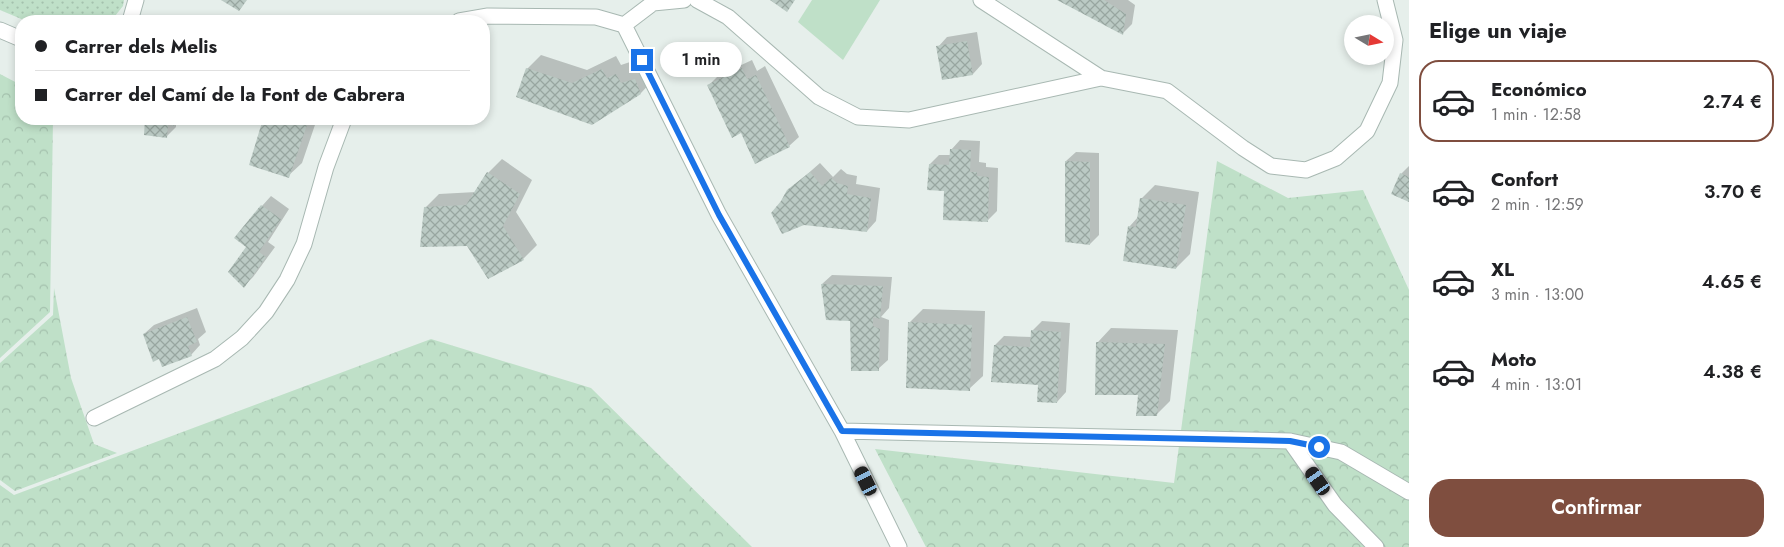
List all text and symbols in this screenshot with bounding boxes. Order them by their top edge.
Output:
text: Elige un viaje [1429,14,1567,46]
north arrow [1344,15,1394,65]
map controls [1344,15,1394,65]
text: Carrer dels Melis [65,33,217,60]
callout: 1 min [660,42,742,78]
text: 1 min [682,48,720,71]
route end [631,49,653,71]
text: Económico [1491,76,1587,103]
icon: car [1431,79,1476,124]
text: Carrer del Camí de la Font de Cabrera [65,81,405,108]
text: 2.74 € [1703,88,1762,115]
text: 1 min · 12:58 [1491,103,1581,126]
text: Confort [1491,166,1558,193]
icon: car [1431,169,1476,214]
text: 3.70 € [1704,178,1762,205]
text: 2 min · 12:59 [1491,193,1584,216]
text: XL [1491,256,1514,283]
icon: car [1431,259,1476,304]
text: 4.65 € [1702,268,1762,295]
text: 3 min · 13:00 [1491,283,1584,306]
text: Moto [1491,346,1536,373]
icon: car [1431,349,1476,394]
text: 4.38 € [1703,358,1762,385]
text: 4 min · 13:01 [1491,373,1582,396]
route start [1308,436,1330,458]
car [852,464,879,498]
car [1303,464,1332,498]
button: Confirmar [1429,479,1764,537]

